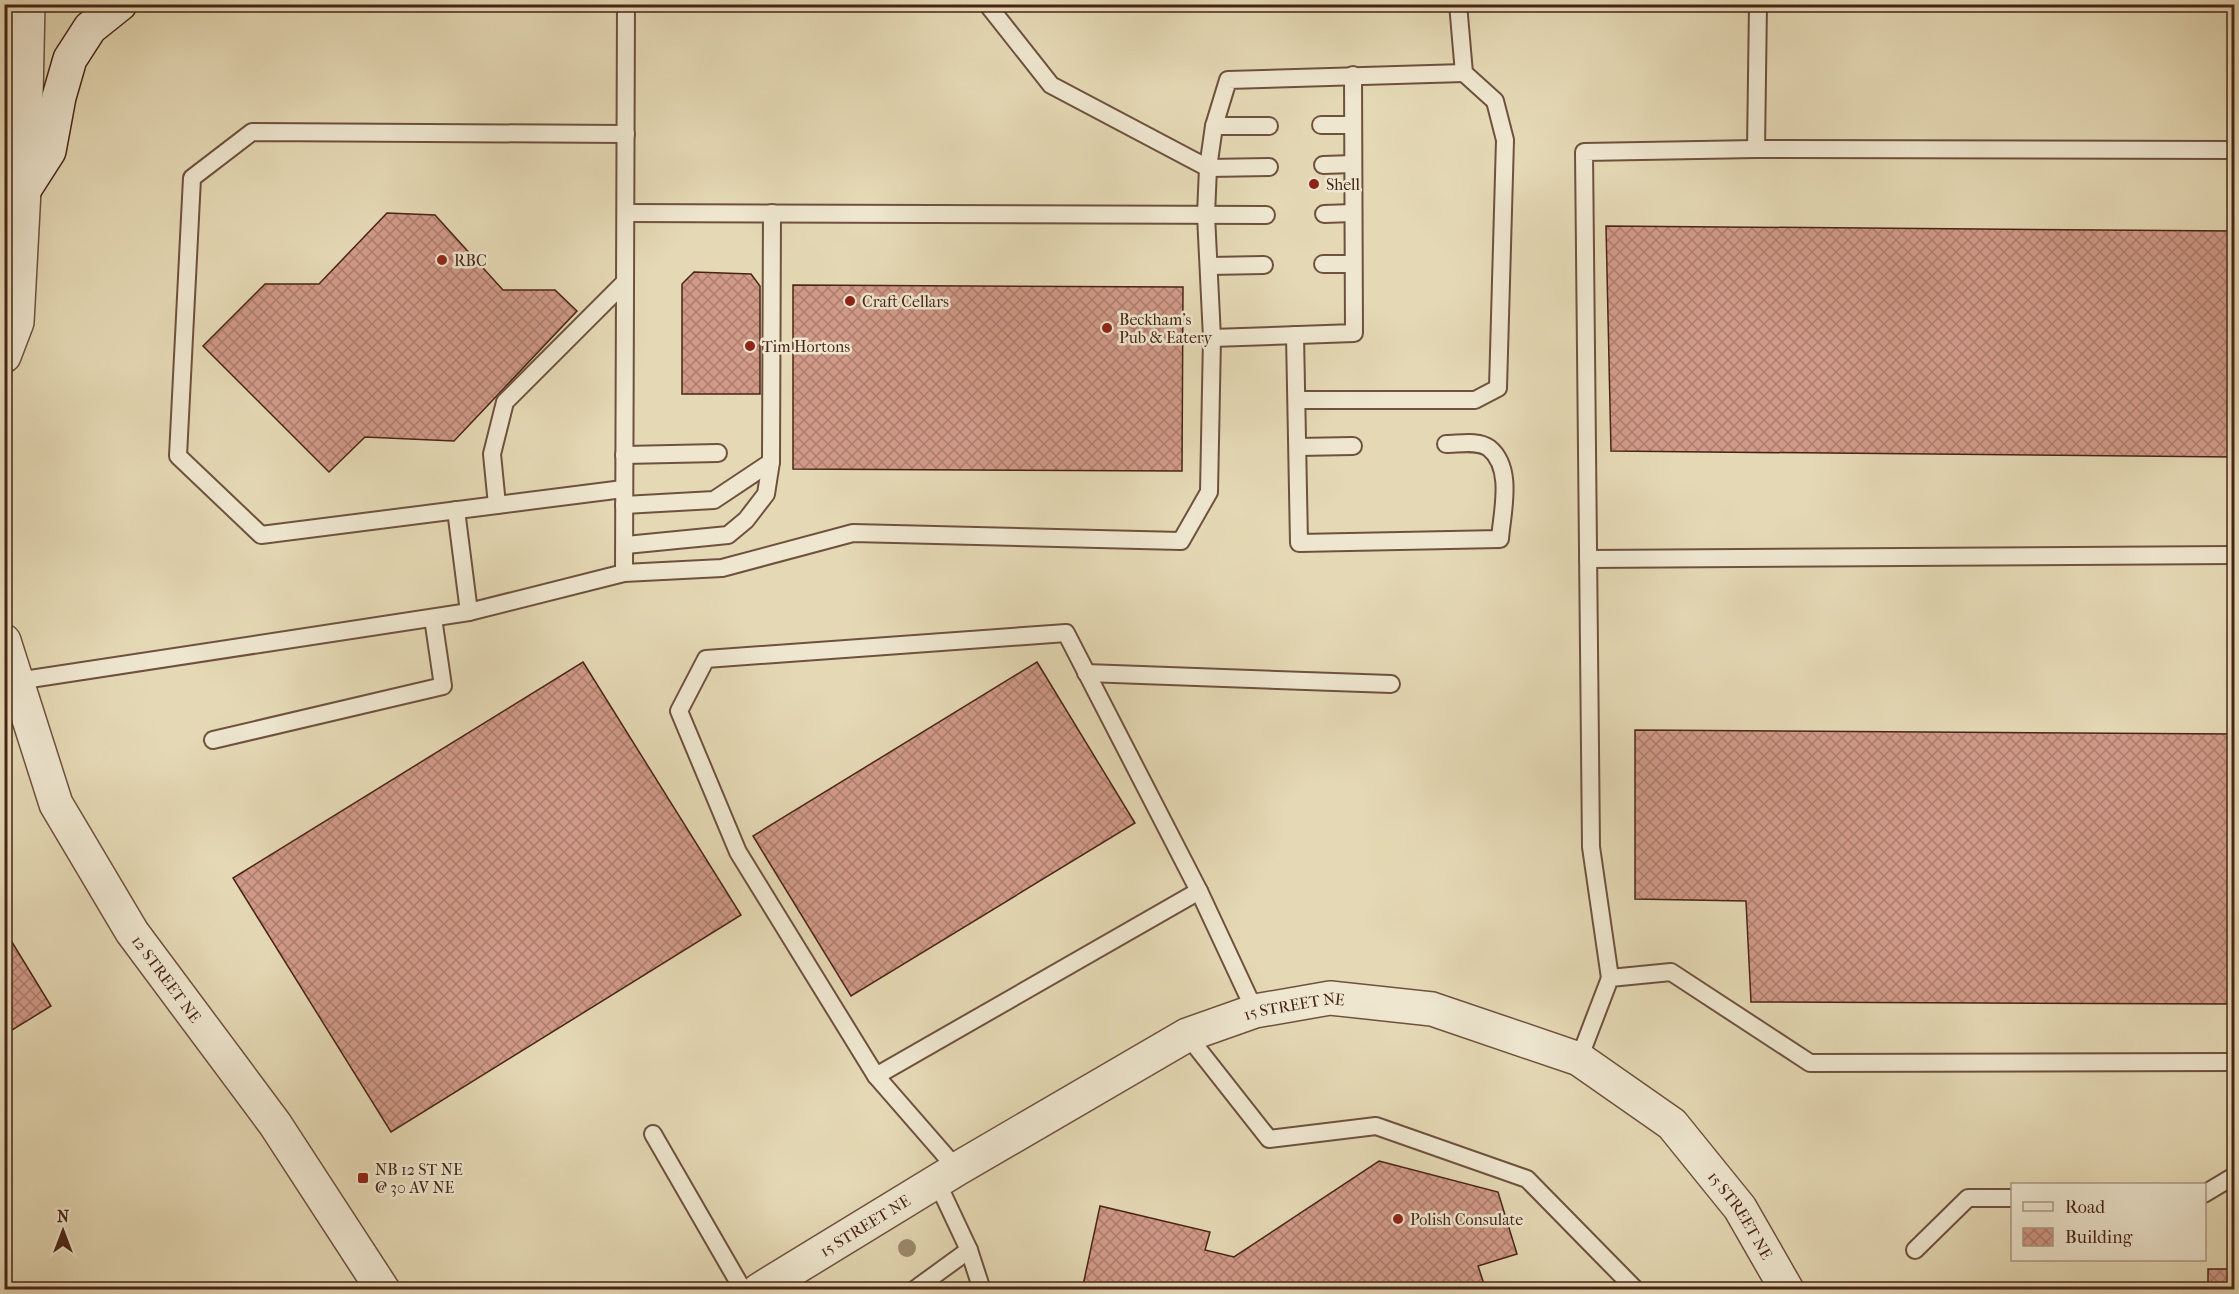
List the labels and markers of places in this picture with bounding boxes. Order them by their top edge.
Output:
place label: Shell [1326,175,1360,194]
marker: Shell [1307,177,1321,191]
place label: RBC [454,251,487,270]
marker: RBC [435,253,449,267]
place label: Craft Cellars [862,292,949,311]
marker: Craft Cellars [843,294,857,308]
place label: Beckham's Pub & Eatery [1119,310,1213,347]
marker: Beckham's Pub & Eatery [1100,321,1114,335]
place label: Tim Hortons [762,337,850,356]
marker: Tim Hortons [743,339,757,353]
place label: NB 12 ST NE @ 30 AV NE [375,1160,463,1197]
marker: NB 12 ST NE @ 30 AV NE [356,1171,370,1185]
place label: Polish Consulate [1410,1210,1523,1229]
marker: Polish Consulate [1391,1212,1405,1226]

